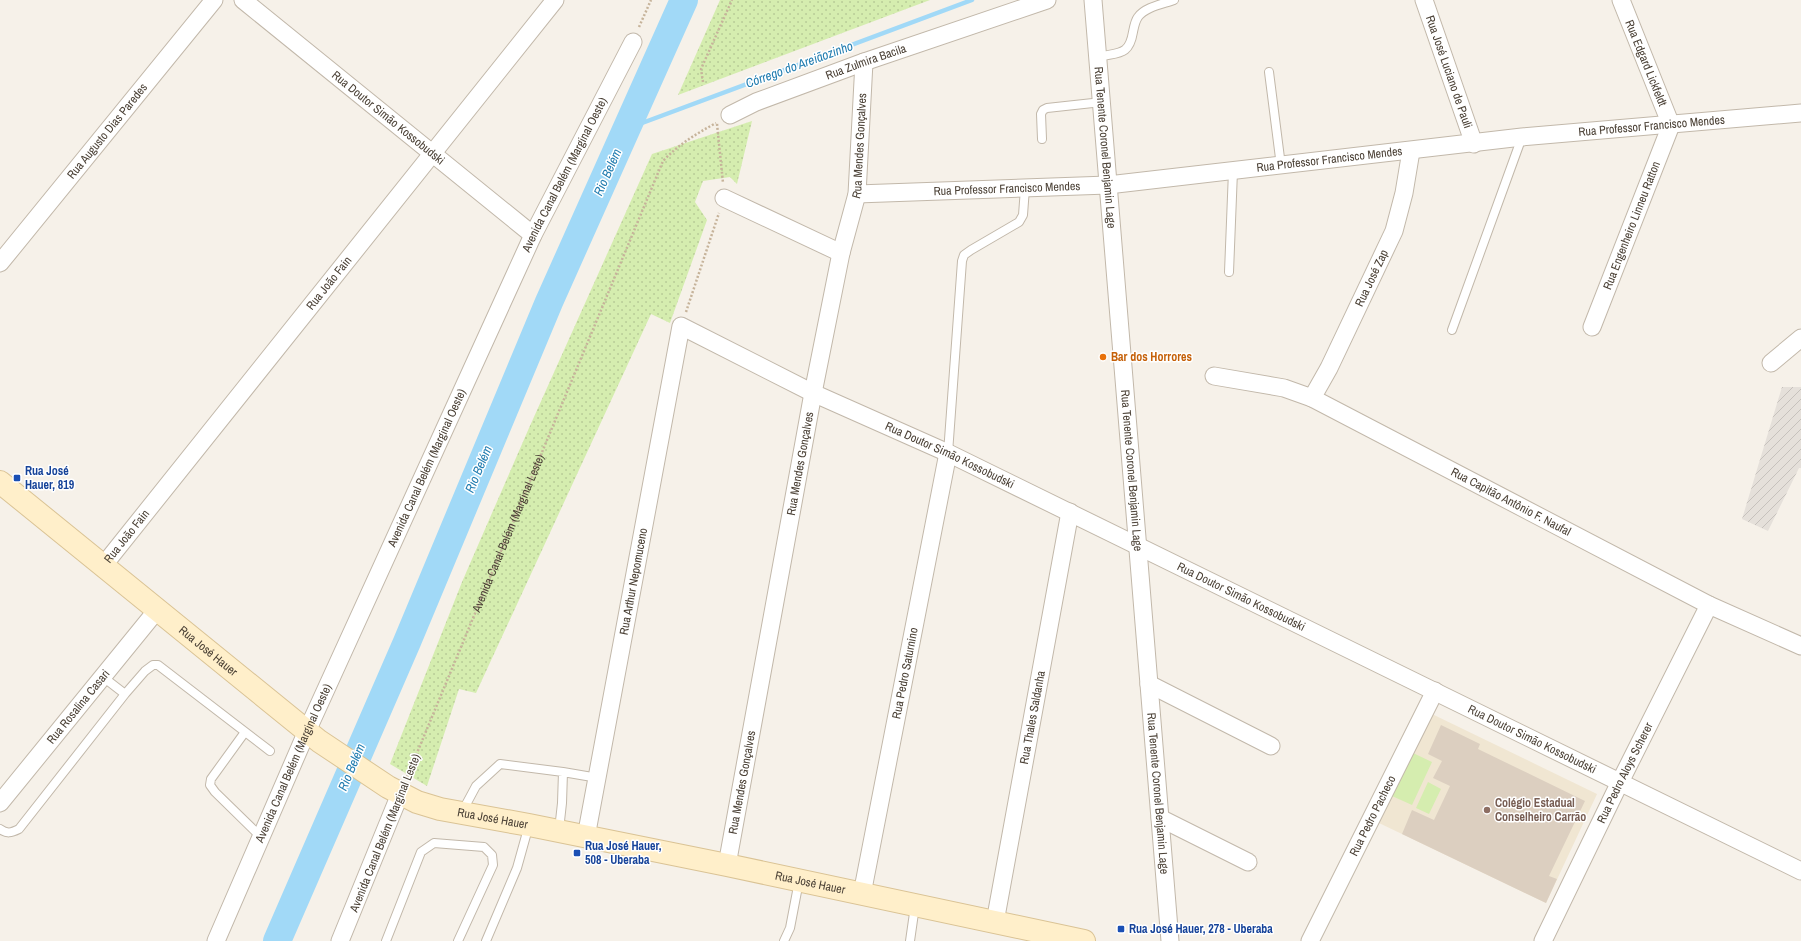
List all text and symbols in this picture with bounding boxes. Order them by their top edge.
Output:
street label: Rua José Luciano de Pauli [1422,13,1476,130]
street label: Rua Edgard Lickfeldt [1621,17,1671,109]
water label: Córrego do Areiãozinho [743,37,855,92]
street label: Rua Zulmira Bacila [823,40,909,84]
street label: Rua Tenente Coronel Benjamin Lage [1090,66,1120,229]
street label: Rua Doutor Simão Kossobudski [329,67,448,168]
street label: Rua Augusto Dias Paredes [64,80,151,182]
street label: Rua Mendes Gonçalves [848,93,870,200]
street label: Avenida Canal Belém (Marginal Oeste) [518,95,611,256]
street label: Rua Professor Francisco Mendes [1578,112,1726,140]
street label: Rua Professor Francisco Mendes [1256,143,1403,176]
water label: Rio Belém [590,146,625,198]
street label: Rua Engenheiro Linneu Ratton [1599,159,1664,292]
street label: Rua Professor Francisco Mendes [933,178,1081,199]
street label: Rua José Zap [1351,247,1392,309]
street label: Rua João Fain [303,253,355,313]
place label: Bar dos Horrores [1111,349,1192,365]
marker: Bar dos Horrores [1098,352,1108,362]
street label: Avenida Canal Belém (Marginal Oeste) [384,386,470,550]
street label: Rua Tenente Coronel Benjamin Lage [1117,389,1146,552]
street label: Rua Mendes Gonçalves [783,410,817,517]
street label: Rua Doutor Simão Kossobudski [883,418,1017,492]
water label: Rio Belém [461,443,496,495]
street label: Avenida Canal Belém (Marginal Leste) [468,452,548,616]
place label: Rua José Hauer, 819 [25,463,75,493]
street label: Rua Capitão Antônio F. Naufal [1448,464,1574,540]
marker: Rua José Hauer, 819 [12,473,22,483]
street label: Rua João Fain [100,506,153,566]
street label: Rua Arthur Nepomuceno [616,527,651,636]
street label: Rua Doutor Simão Kossobudski [1174,558,1308,635]
street label: Rua José Hauer [175,622,241,680]
street label: Rua Pedro Saturnino [888,626,922,720]
street label: Rua Rosalina Casari [43,666,113,747]
street label: Rua Thales Saldanha [1016,669,1049,765]
street label: Avenida Canal Belém (Marginal Oeste) [251,681,335,846]
street label: Rua Doutor Simão Kossobudski [1465,701,1599,777]
street label: Rua Tenente Coronel Benjamin Lage [1143,712,1173,875]
street label: Rua Pedro Aloys Scherer [1593,719,1657,826]
street label: Rua Mendes Gonçalves [725,729,759,836]
water label: Rio Belém [334,741,369,793]
street label: Avenida Canal Belém (Marginal Leste) [345,751,424,915]
street label: Rua Pedro Pacheco [1346,773,1399,859]
place label: Colégio Estadual Conselheiro Carrão [1495,795,1586,825]
street label: Rua José Hauer [456,804,530,833]
marker: Colégio Estadual Conselheiro Carrão [1482,805,1492,815]
place label: Rua José Hauer, 508 - Uberaba [585,838,662,868]
marker: Rua José Hauer, 508 - Uberaba [572,848,582,858]
street label: Rua José Hauer [774,867,847,898]
place label: Rua José Hauer, 278 - Uberaba [1129,921,1273,937]
marker: Rua José Hauer, 278 - Uberaba [1116,924,1126,934]

